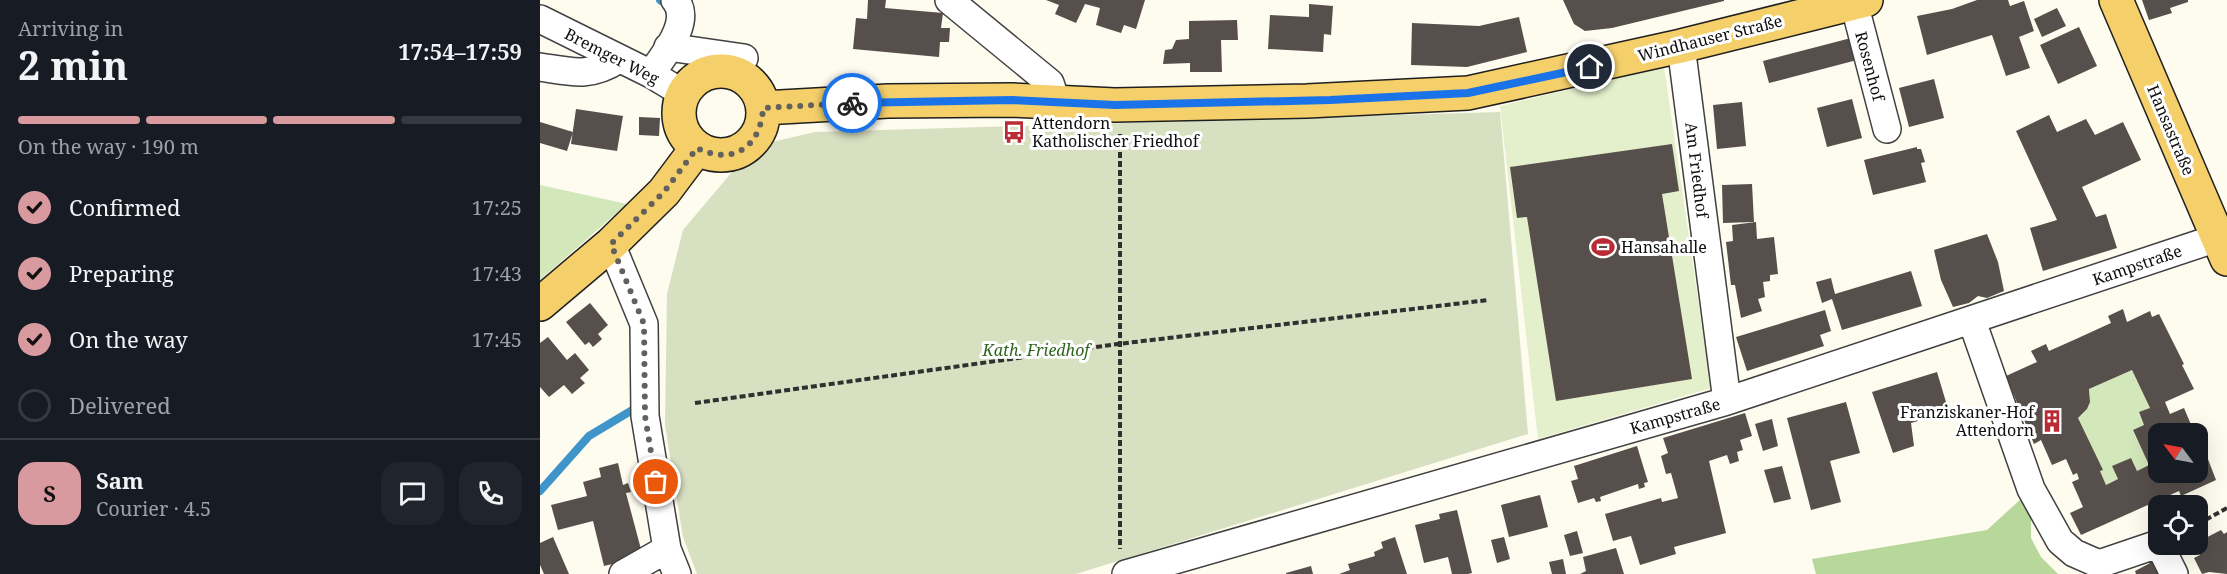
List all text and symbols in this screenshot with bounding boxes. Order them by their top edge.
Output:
street label: Windhauser Straße [1635,9,1785,67]
text: Arriving in [18,15,123,42]
street label: Bremger Weg [561,23,663,89]
street label: Rosenhof [1850,29,1890,105]
text: 17:54–17:59 [398,36,522,66]
text: 2 min [18,38,128,91]
pin [1564,41,1615,92]
icon: home [1573,50,1606,83]
courier [822,73,882,133]
street label: Hansastraße [2142,81,2200,179]
icon: bike [836,87,869,120]
place label: Attendorn Katholischer Friedhof [1032,112,1201,152]
bus stop icon: Attendorn Katholischer Friedhof [1001,119,1027,145]
street label: Am Friedhof [1680,121,1714,221]
text: On the way · 190 m [18,133,199,160]
icon: check [18,191,51,224]
text: Confirmed [69,192,180,222]
text: 17:25 [472,194,522,221]
sports icon: Hansahalle [1590,234,1616,260]
place label: Hansahalle [1621,236,1707,258]
street label: Kampstraße [2089,239,2185,291]
icon: check [18,257,51,290]
text: Preparing [69,258,174,288]
text: 17:43 [472,260,522,287]
icon: check [18,323,51,356]
text: On the way [69,324,188,354]
text: 17:45 [472,326,522,353]
park label: Kath. Friedhof [982,339,1092,361]
text: Delivered [69,390,171,420]
street label: Kampstraße [1627,393,1723,439]
place label: Franziskaner-Hof Attendorn [1900,401,2036,441]
building icon: Franziskaner-Hof Attendorn [2039,408,2065,434]
north arrow [2148,423,2208,483]
map controls [2148,423,2208,555]
pin [630,456,681,507]
button: chat [381,462,444,525]
button: phone [459,462,522,525]
text: Sam [96,465,144,495]
icon: bag [639,465,672,498]
text: S [43,478,56,508]
text: Courier · 4.5 [96,495,211,522]
button: locate [2148,495,2208,555]

